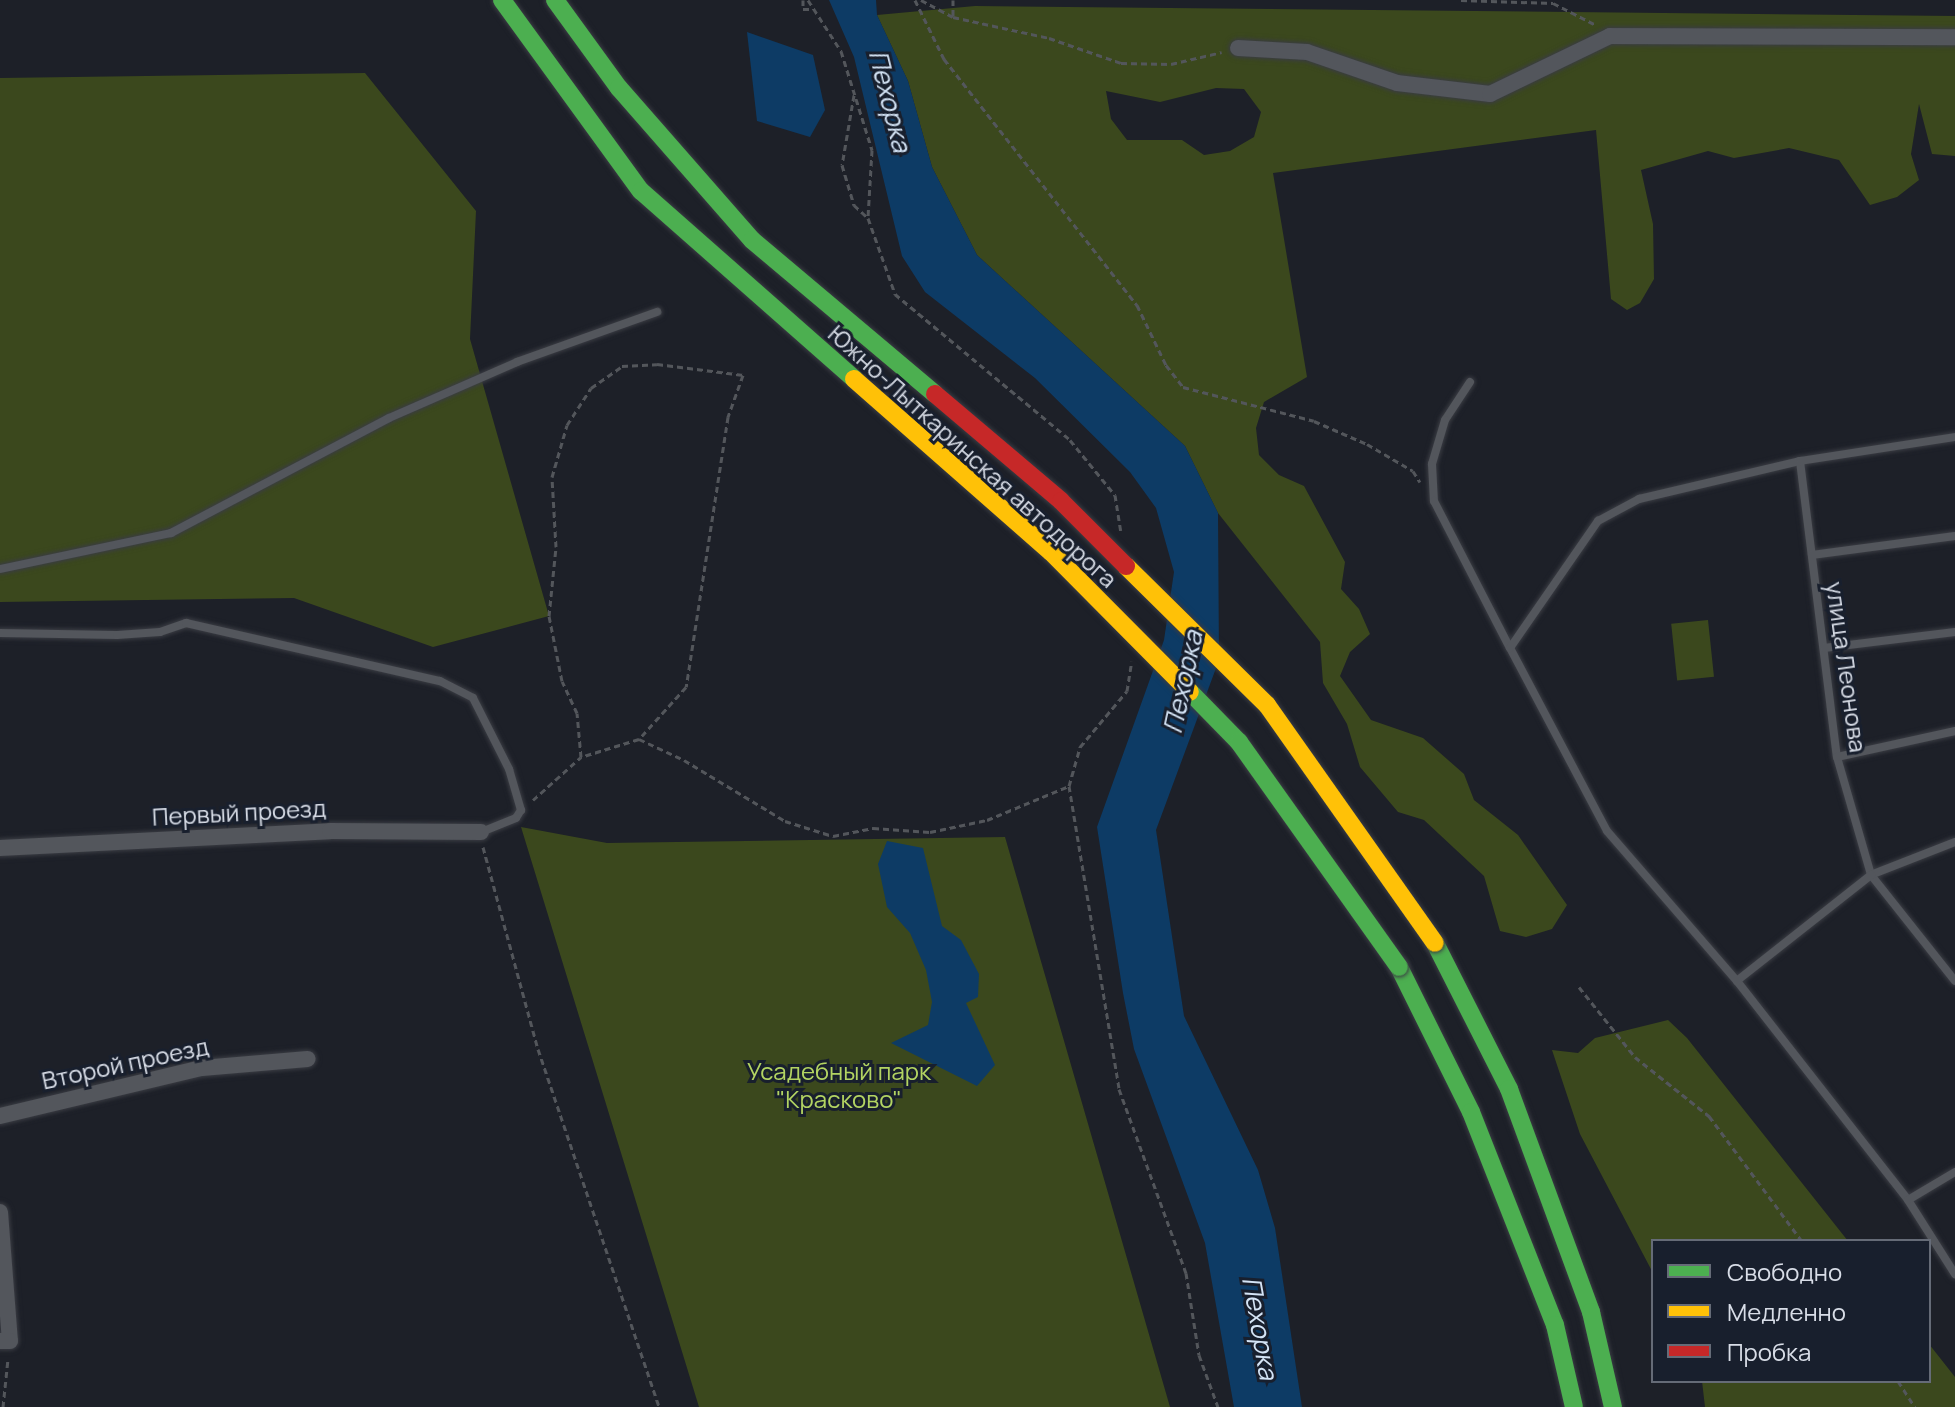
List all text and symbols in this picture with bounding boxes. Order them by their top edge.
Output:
water label: Пехорка [862,47,918,155]
street label: Южно-Лыткаринская автодорога [823,319,1123,593]
street label: улица Леонова [1821,580,1873,754]
water label: Пехорка [1157,628,1209,736]
street label: Первый проезд [151,793,327,831]
street label: Второй проезд [39,1031,211,1095]
park label: Усадебный парк "Красково" [747,1057,931,1113]
legend [1651,1239,1931,1383]
text: Свободно [1727,1255,1842,1288]
water label: Пехорка [1236,1274,1284,1382]
text: Медленно [1727,1295,1846,1328]
text: Пробка [1727,1335,1811,1368]

